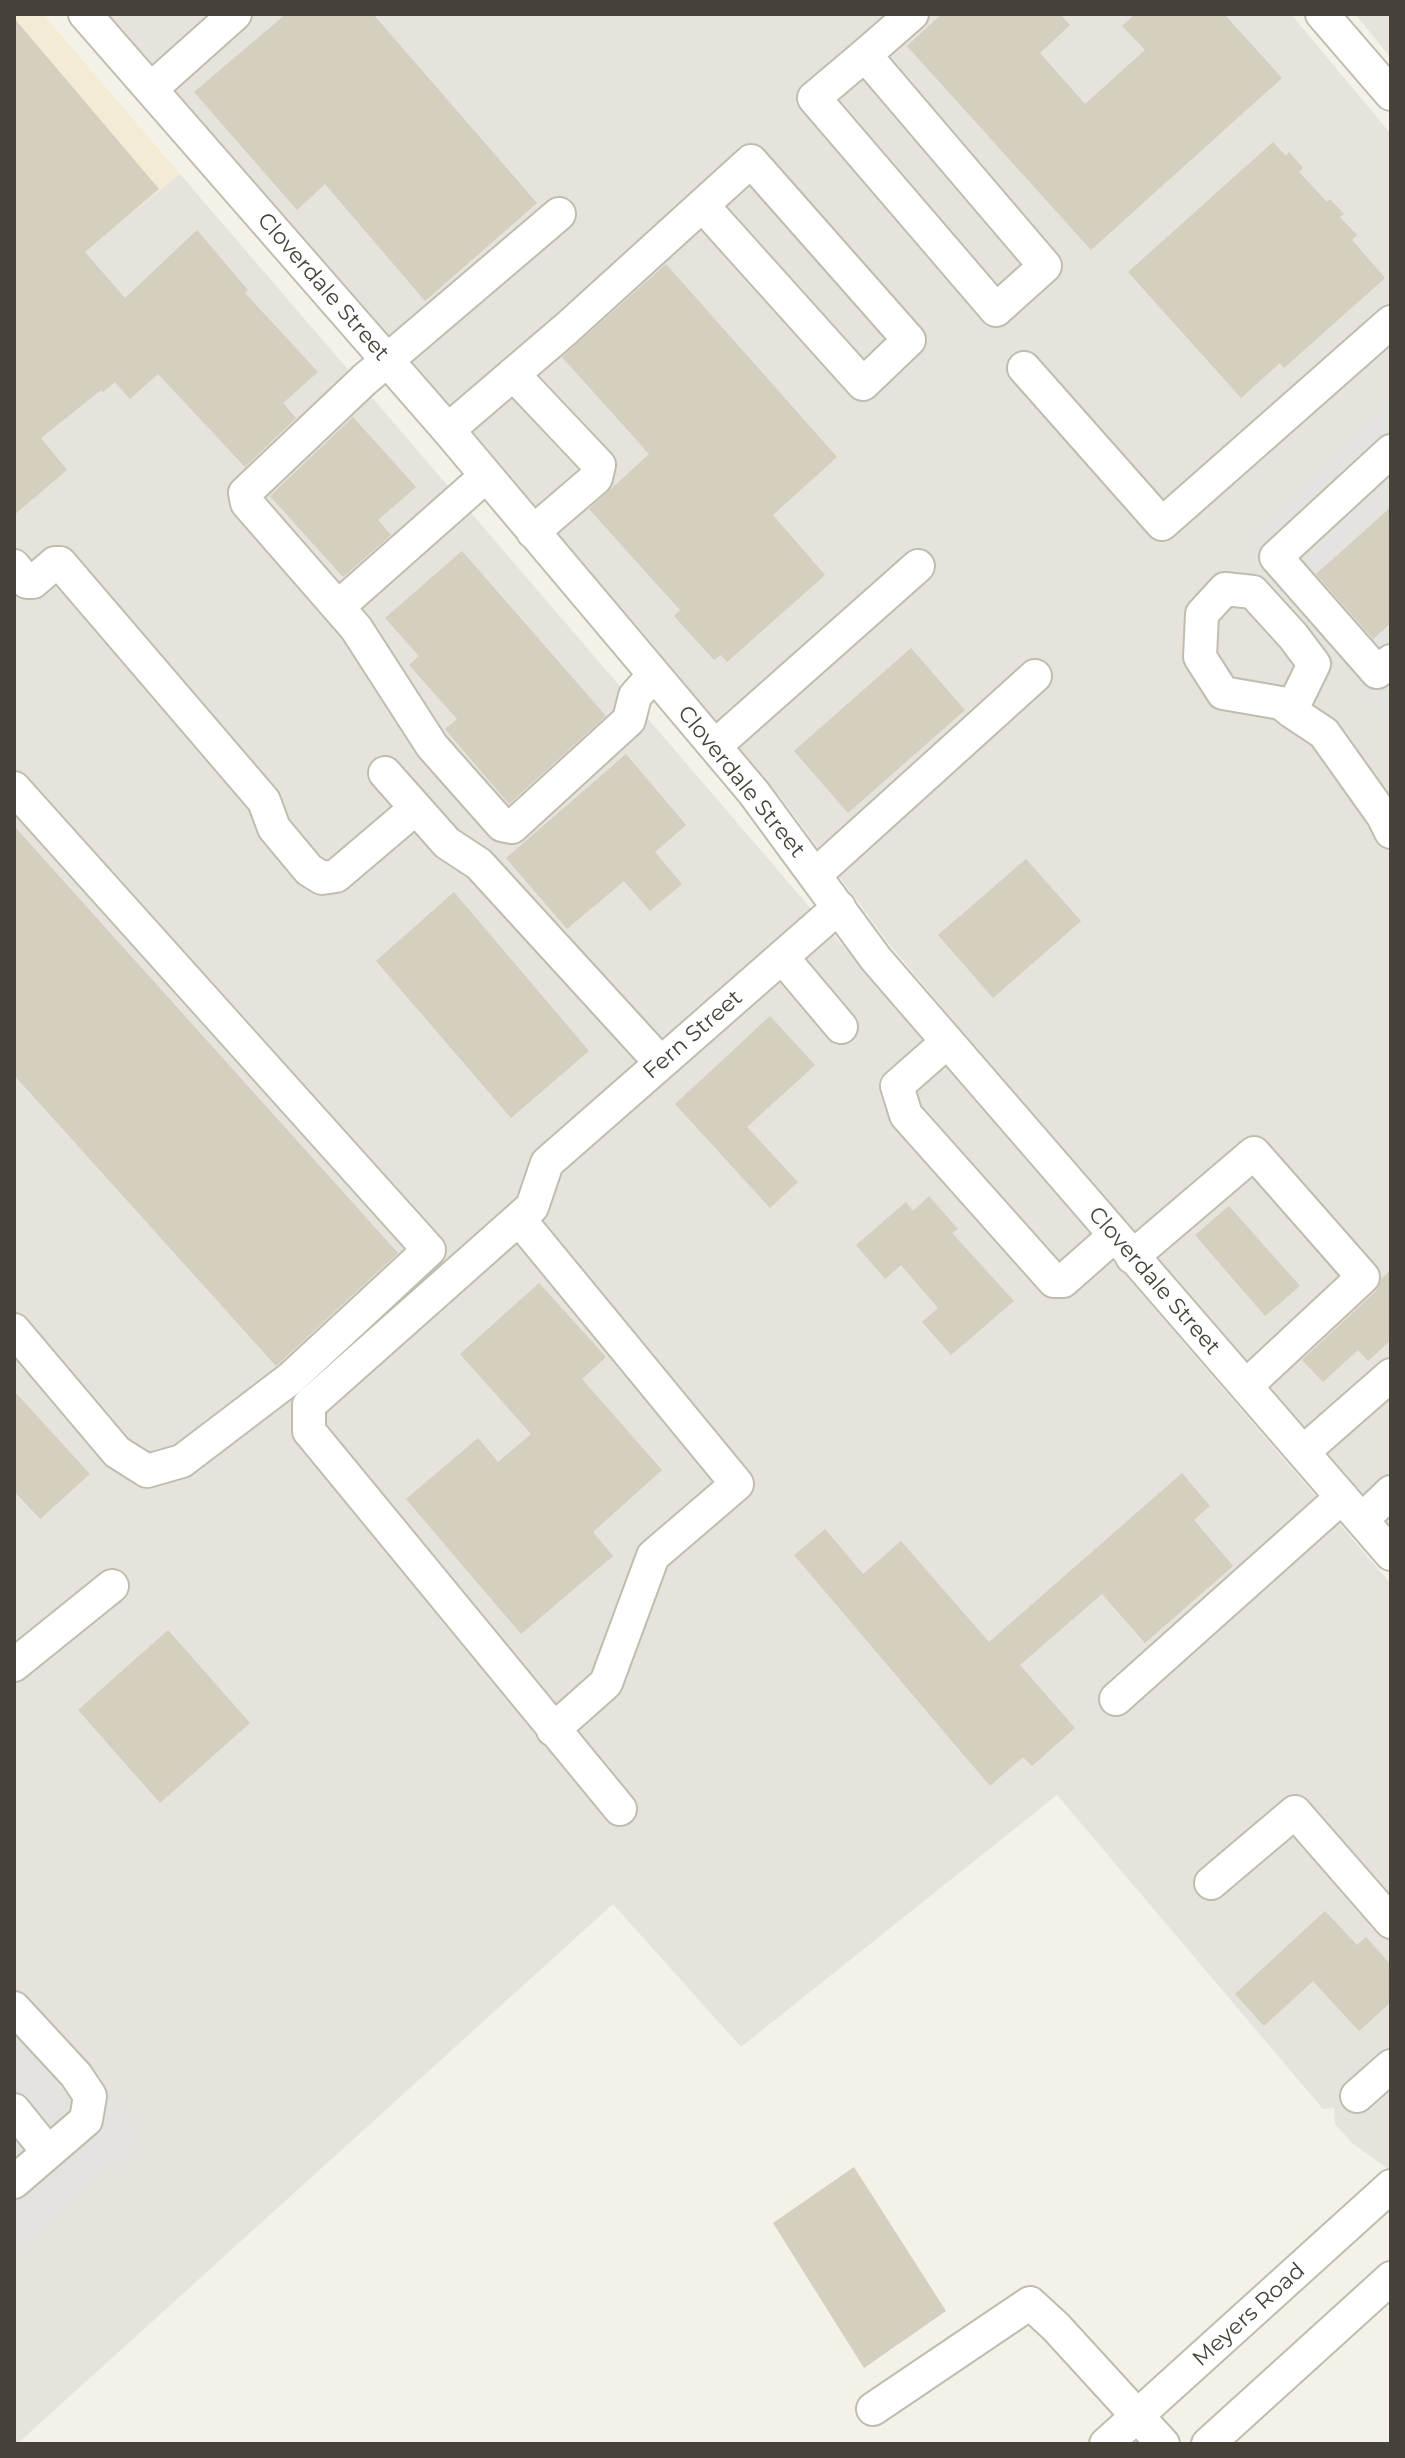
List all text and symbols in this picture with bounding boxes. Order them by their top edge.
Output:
street label: Cloverdale Street [251,207,395,367]
street label: Cloverdale Street [672,701,810,863]
street label: Fern Street [638,985,748,1085]
street label: Cloverdale Street [1082,1201,1226,1361]
street label: Meyers Road [1187,2258,1311,2372]

